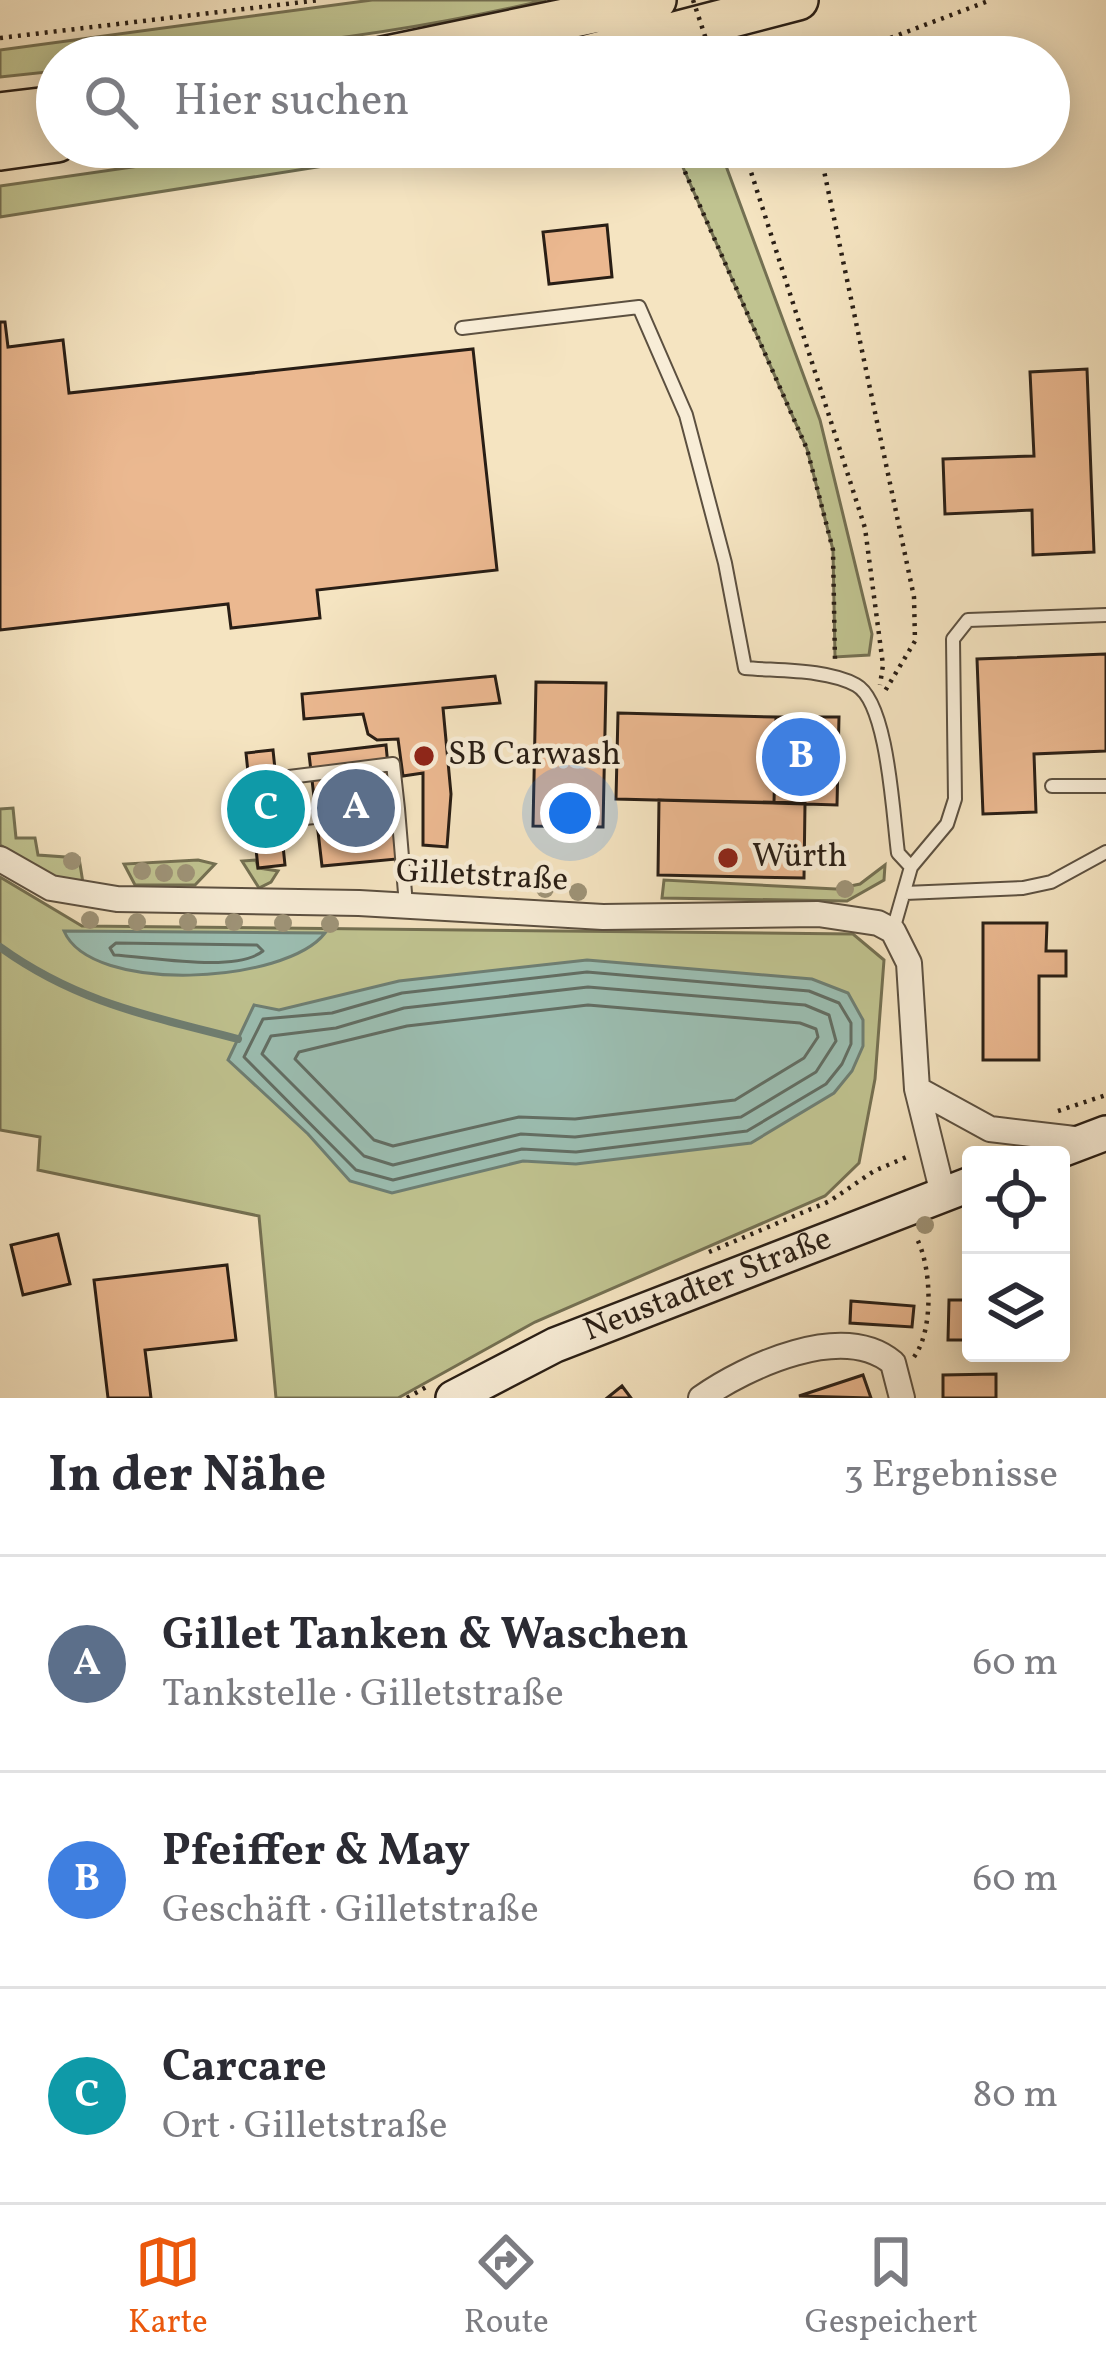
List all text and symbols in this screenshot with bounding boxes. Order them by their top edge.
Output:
search box [36,36,1070,168]
icon: search [78,69,144,135]
text: Hier suchen [174,71,409,134]
pin: B [762,712,840,802]
place label: SB Carwash [448,733,621,779]
marker: SB Carwash [411,743,437,769]
pin: A [317,763,395,853]
pin: C [227,764,305,854]
your location [540,783,600,843]
place label: Würth [752,835,847,881]
marker: Würth [715,845,741,871]
street label: Gilletstraße [395,850,569,904]
map controls [962,1146,1070,1362]
button: locate [962,1146,1070,1254]
street label: Neustadter Straße [577,1217,839,1355]
button: layers [962,1254,1070,1362]
text: In der Nähe [48,1441,326,1512]
text: 3 Ergebnisse [844,1449,1058,1503]
text: Gillet Tanken & Waschen [162,1605,689,1668]
text: A [73,1637,101,1691]
text: 60 m [973,1637,1058,1691]
text: Tankstelle · Gilletstraße [162,1668,564,1722]
text: Pfeiffer & May [162,1821,470,1884]
text: B [74,1853,100,1907]
text: 60 m [973,1853,1058,1907]
text: Geschäft · Gilletstraße [162,1884,539,1938]
text: Carcare [162,2037,327,2100]
text: C [74,2069,100,2123]
text: 80 m [972,2069,1058,2123]
text: Ort · Gilletstraße [162,2100,447,2154]
tab: Karte [128,2229,208,2347]
tab: Route [464,2229,549,2347]
tab: Gespeichert [805,2229,978,2347]

